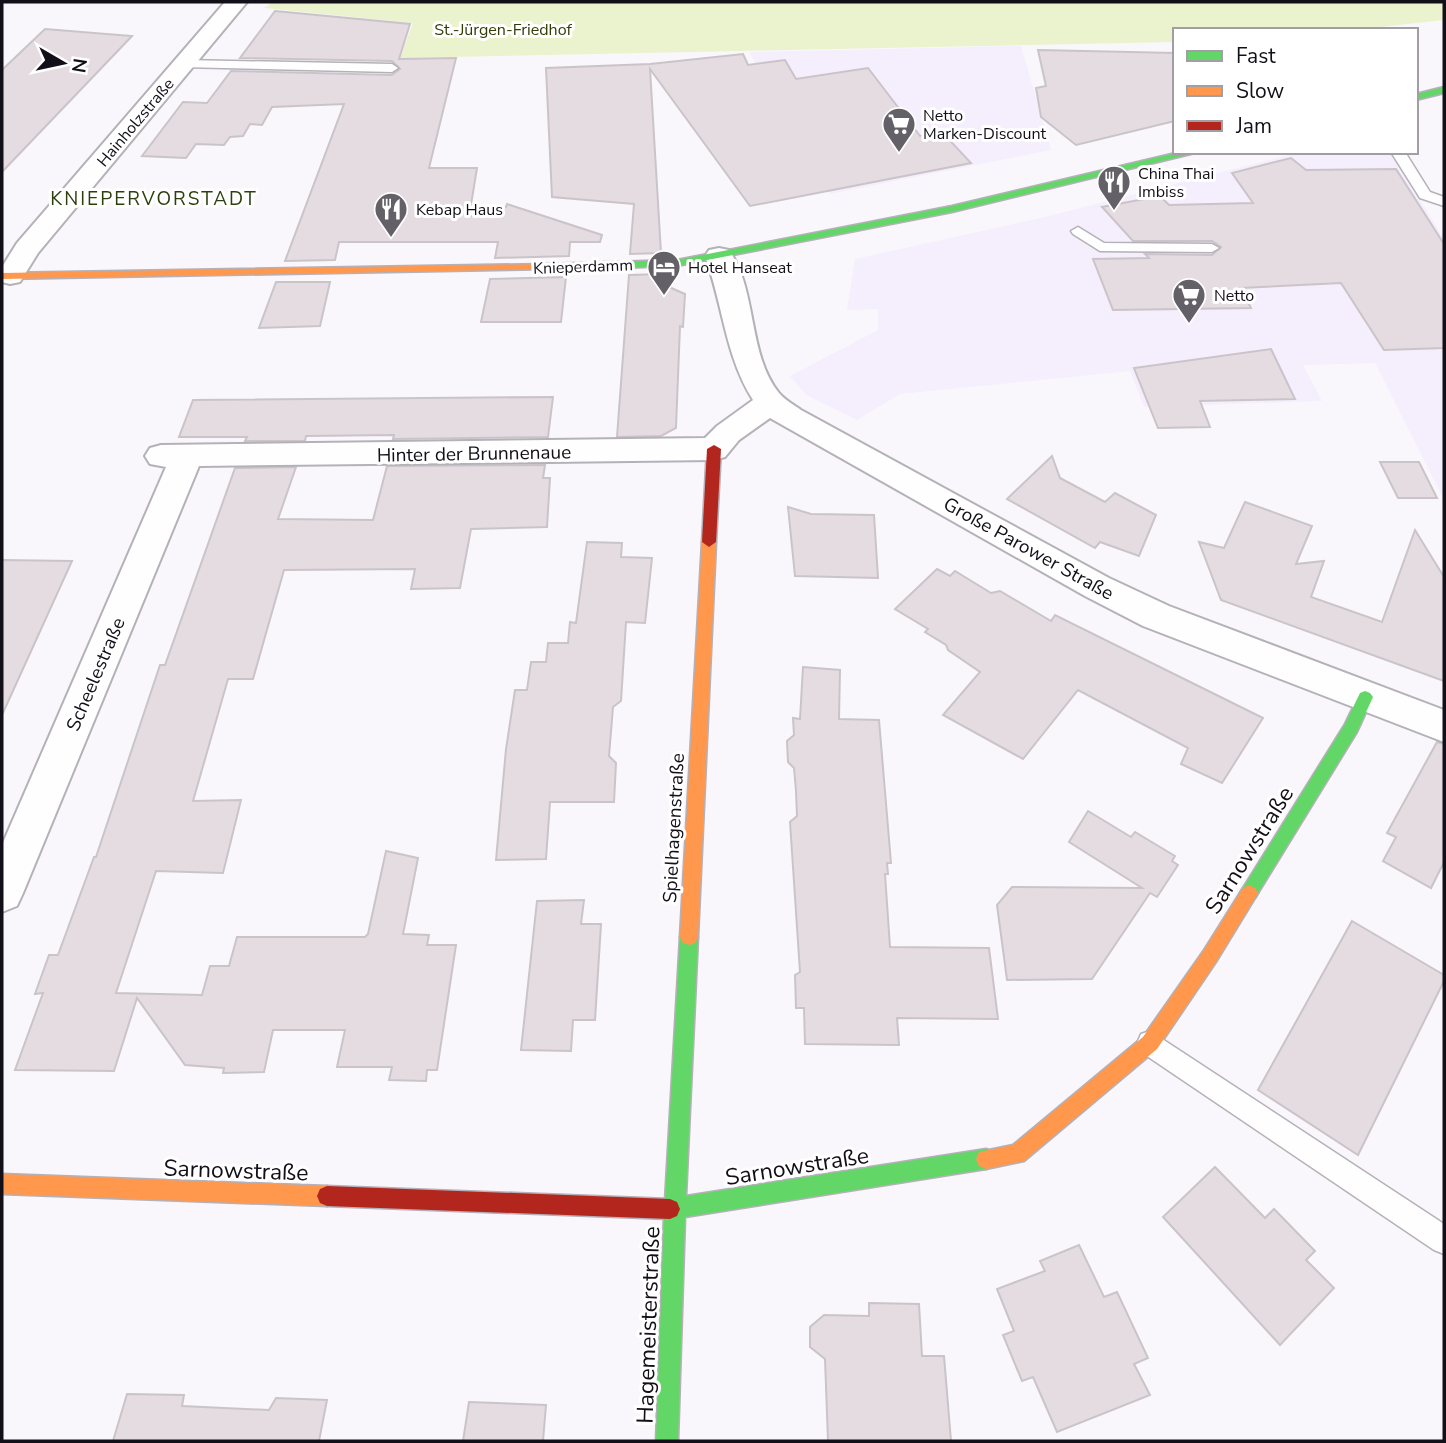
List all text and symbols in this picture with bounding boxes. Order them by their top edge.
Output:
park label: St.-Jürgen-Friedhof [434,19,572,41]
north arrow [28,28,98,98]
legend [1173,28,1418,154]
text: Fast [1236,42,1276,70]
text: N [65,56,93,75]
street label: Hainholzstraße [92,74,179,172]
text: Slow [1236,77,1285,105]
supermarket icon: Netto Marken-Discount [880,105,918,154]
place label: Netto Marken-Discount [923,105,1047,145]
text: Jam [1235,112,1272,140]
restaurant icon: China Thai Imbiss [1095,163,1133,212]
place label: China Thai Imbiss [1138,163,1214,203]
district label: KNIEPERVORSTADT [50,186,258,212]
restaurant icon: Kebap Haus [372,190,410,239]
place label: Kebap Haus [416,199,503,221]
hotel icon: Hotel Hanseat [645,248,683,297]
street label: Knieperdamm [533,254,633,280]
place label: Hotel Hanseat [688,257,792,279]
supermarket icon: Netto [1170,276,1208,325]
place label: Netto [1214,285,1254,307]
street label: Hinter der Brunnenaue [377,439,571,469]
street label: Große Parower Straße [939,491,1118,607]
street label: Scheelestraße [60,613,132,735]
street label: Spielhagenstraße [657,752,691,904]
street label: Sarnowstraße [1198,781,1301,920]
street label: Sarnowstraße [723,1140,871,1193]
street label: Sarnowstraße [163,1152,309,1189]
street label: Hagemeisterstraße [630,1226,667,1424]

